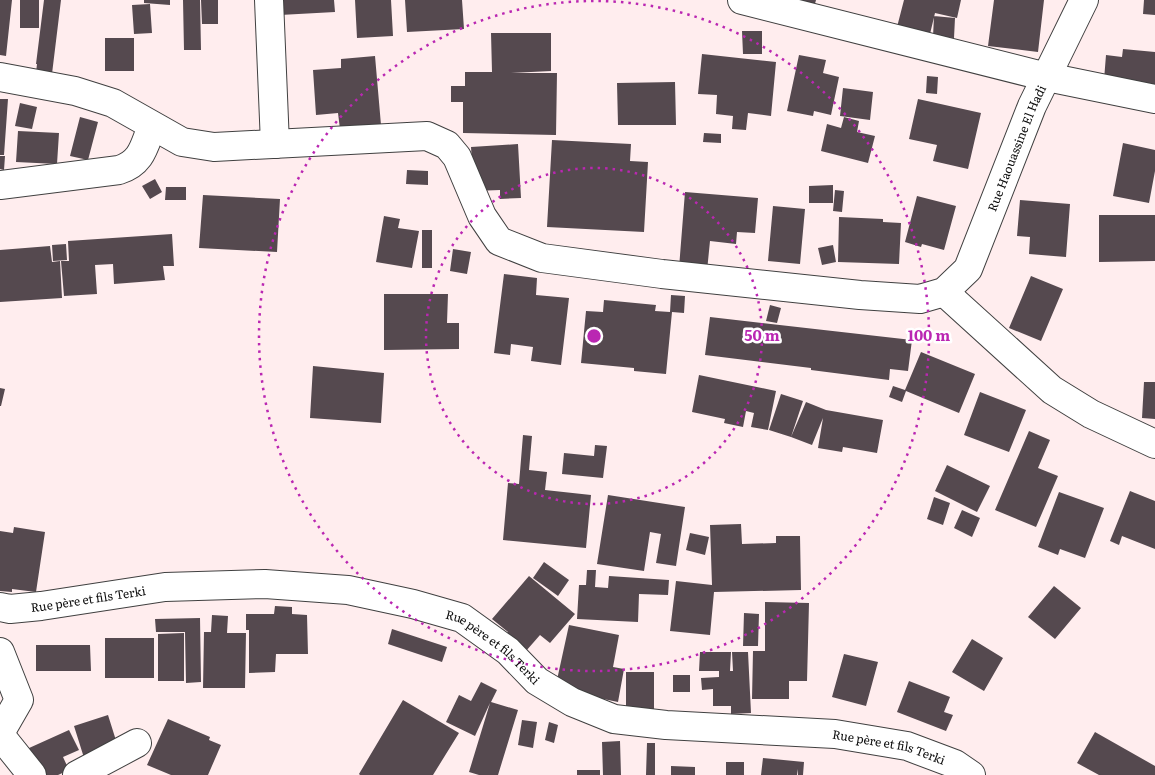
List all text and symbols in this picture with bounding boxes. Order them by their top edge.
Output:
street label: Rue Haouassine El Hadi [983,82,1050,214]
text: 50 m [744,323,780,346]
text: 100 m [908,323,950,346]
centre of rings [585,327,603,345]
street label: Rue père et fils Terki [30,581,147,616]
street label: Rue père et fils Terki [444,605,544,688]
street label: Rue père et fils Terki [831,725,948,769]

